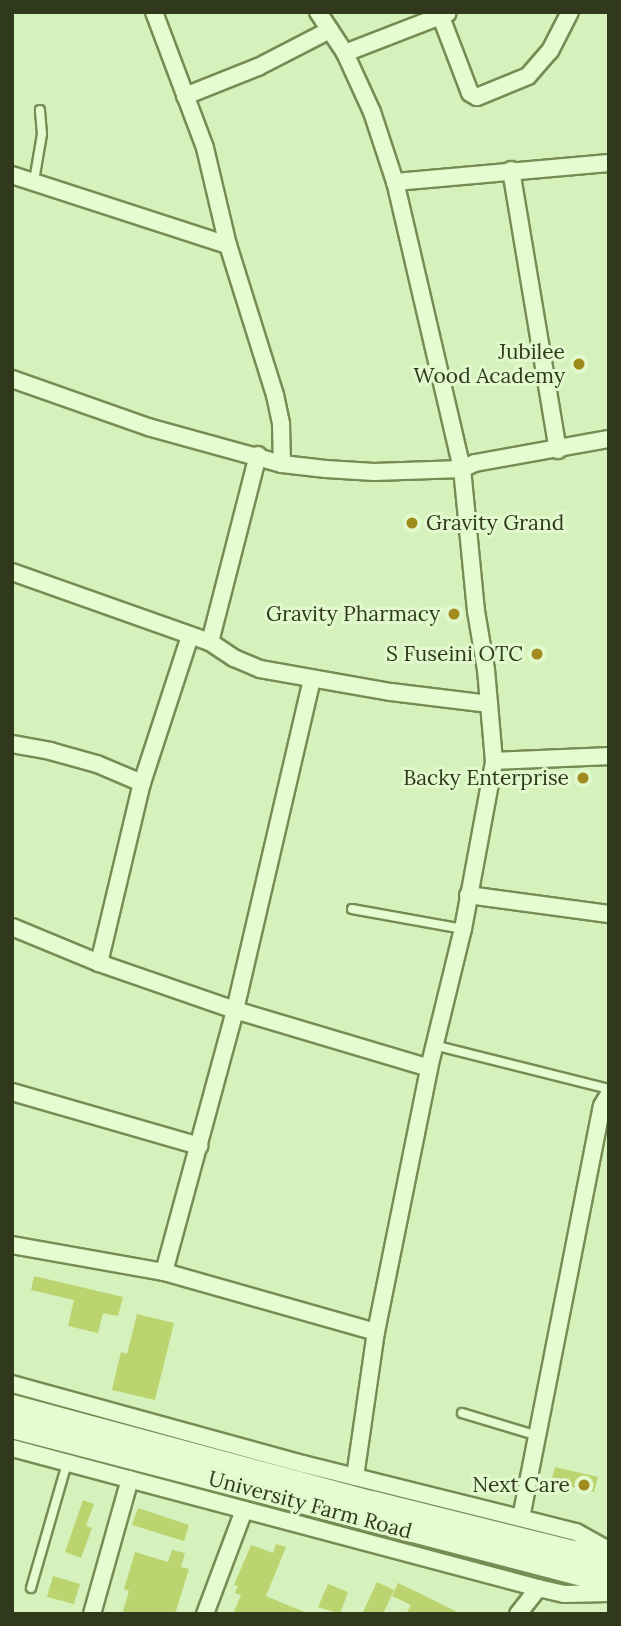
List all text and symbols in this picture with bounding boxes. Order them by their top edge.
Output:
place label: Jubilee Wood Academy [414,339,565,389]
marker: Jubilee Wood Academy [571,356,587,372]
place label: Gravity Grand [426,510,564,536]
marker: Gravity Grand [404,515,420,531]
place label: Gravity Pharmacy [266,601,440,627]
marker: Gravity Pharmacy [446,606,462,622]
place label: S Fuseini OTC [386,641,523,667]
marker: S Fuseini OTC [529,646,545,662]
place label: Backy Enterprise [403,765,569,791]
marker: Backy Enterprise [575,770,591,786]
street label: University Farm Road [205,1466,415,1544]
place label: Next Care [472,1472,570,1498]
marker: Next Care [576,1477,592,1493]

